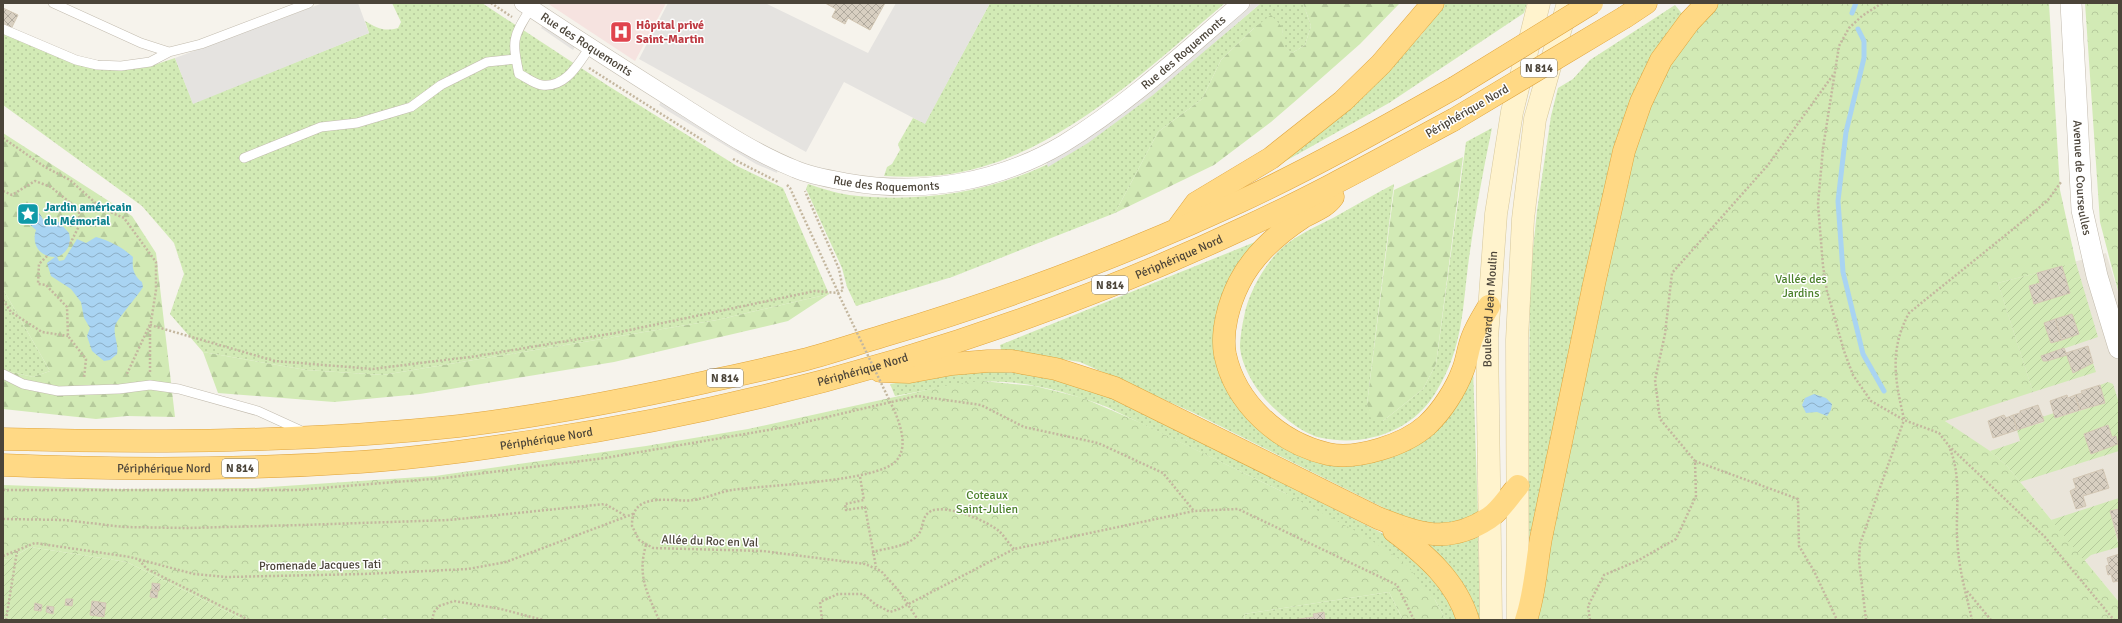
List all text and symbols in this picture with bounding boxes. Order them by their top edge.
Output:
street label: Rue des Roquemonts [538,10,635,80]
street label: Rue des Roquemonts [1138,13,1229,93]
place label: Hôpital privé Saint-Martin [636,18,704,47]
hospital icon: Hôpital privé Saint-Martin [608,19,634,45]
road number: N 814 [1521,59,1557,77]
street label: Périphérique Nord [1423,82,1512,141]
street label: Avenue de Courseulles [2069,120,2094,237]
street label: Rue des Roquemonts [832,173,940,195]
place label: Jardin américain du Mémorial [44,200,132,229]
place icon: Jardin américain du Mémorial [15,201,41,227]
street label: Périphérique Nord [1133,232,1225,283]
street label: Boulevard Jean Moulin [1480,250,1501,367]
park label: Vallée des Jardins [1775,272,1827,301]
road number: N 814 [1092,276,1128,294]
street label: Périphérique Nord [816,350,910,390]
road number: N 814 [707,369,743,387]
street label: Périphérique Nord [499,425,594,454]
road number: N 814 [222,459,258,477]
street label: Périphérique Nord [117,461,211,476]
park label: Coteaux Saint-Julien [956,488,1018,517]
street label: Allée du Roc en Val [661,532,759,551]
street label: Promenade Jacques Tati [259,557,381,574]

